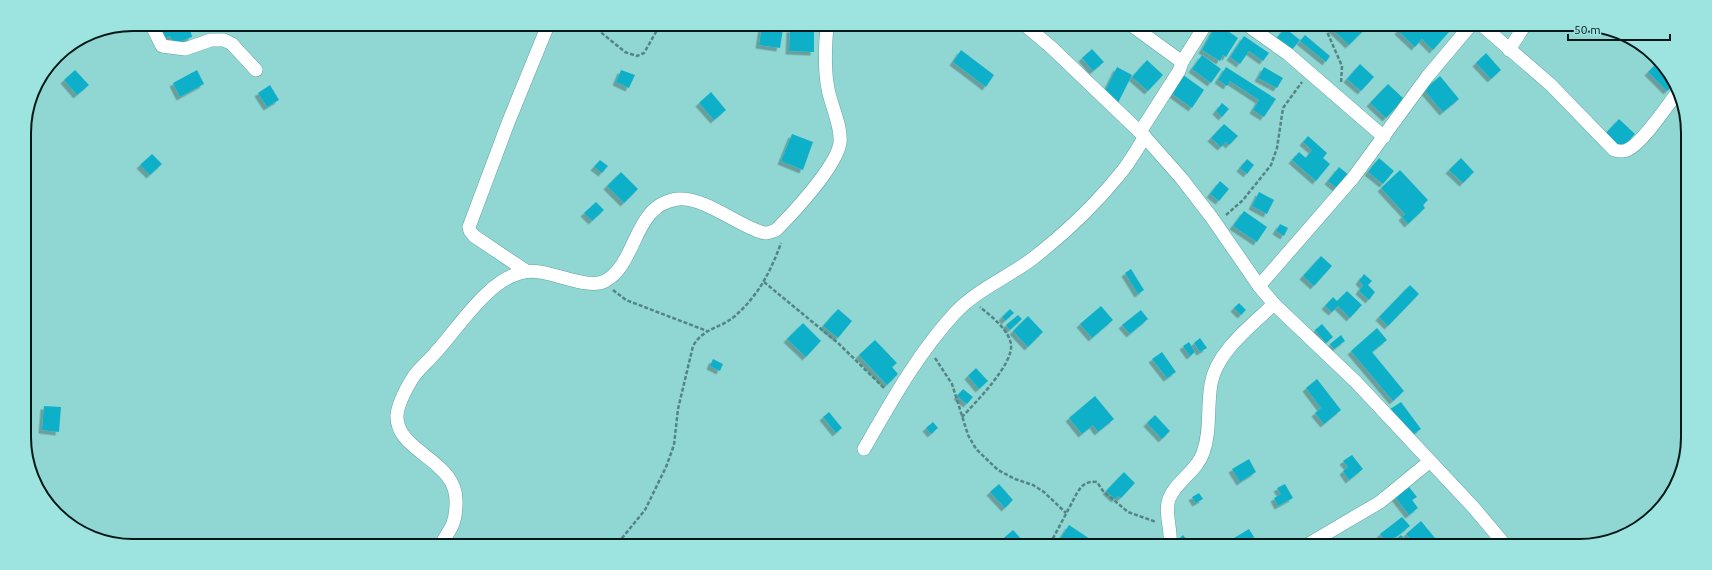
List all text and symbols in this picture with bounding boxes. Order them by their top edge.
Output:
scale bar [1568,16,1670,42]
text: 50 m [1574,23,1601,36]

